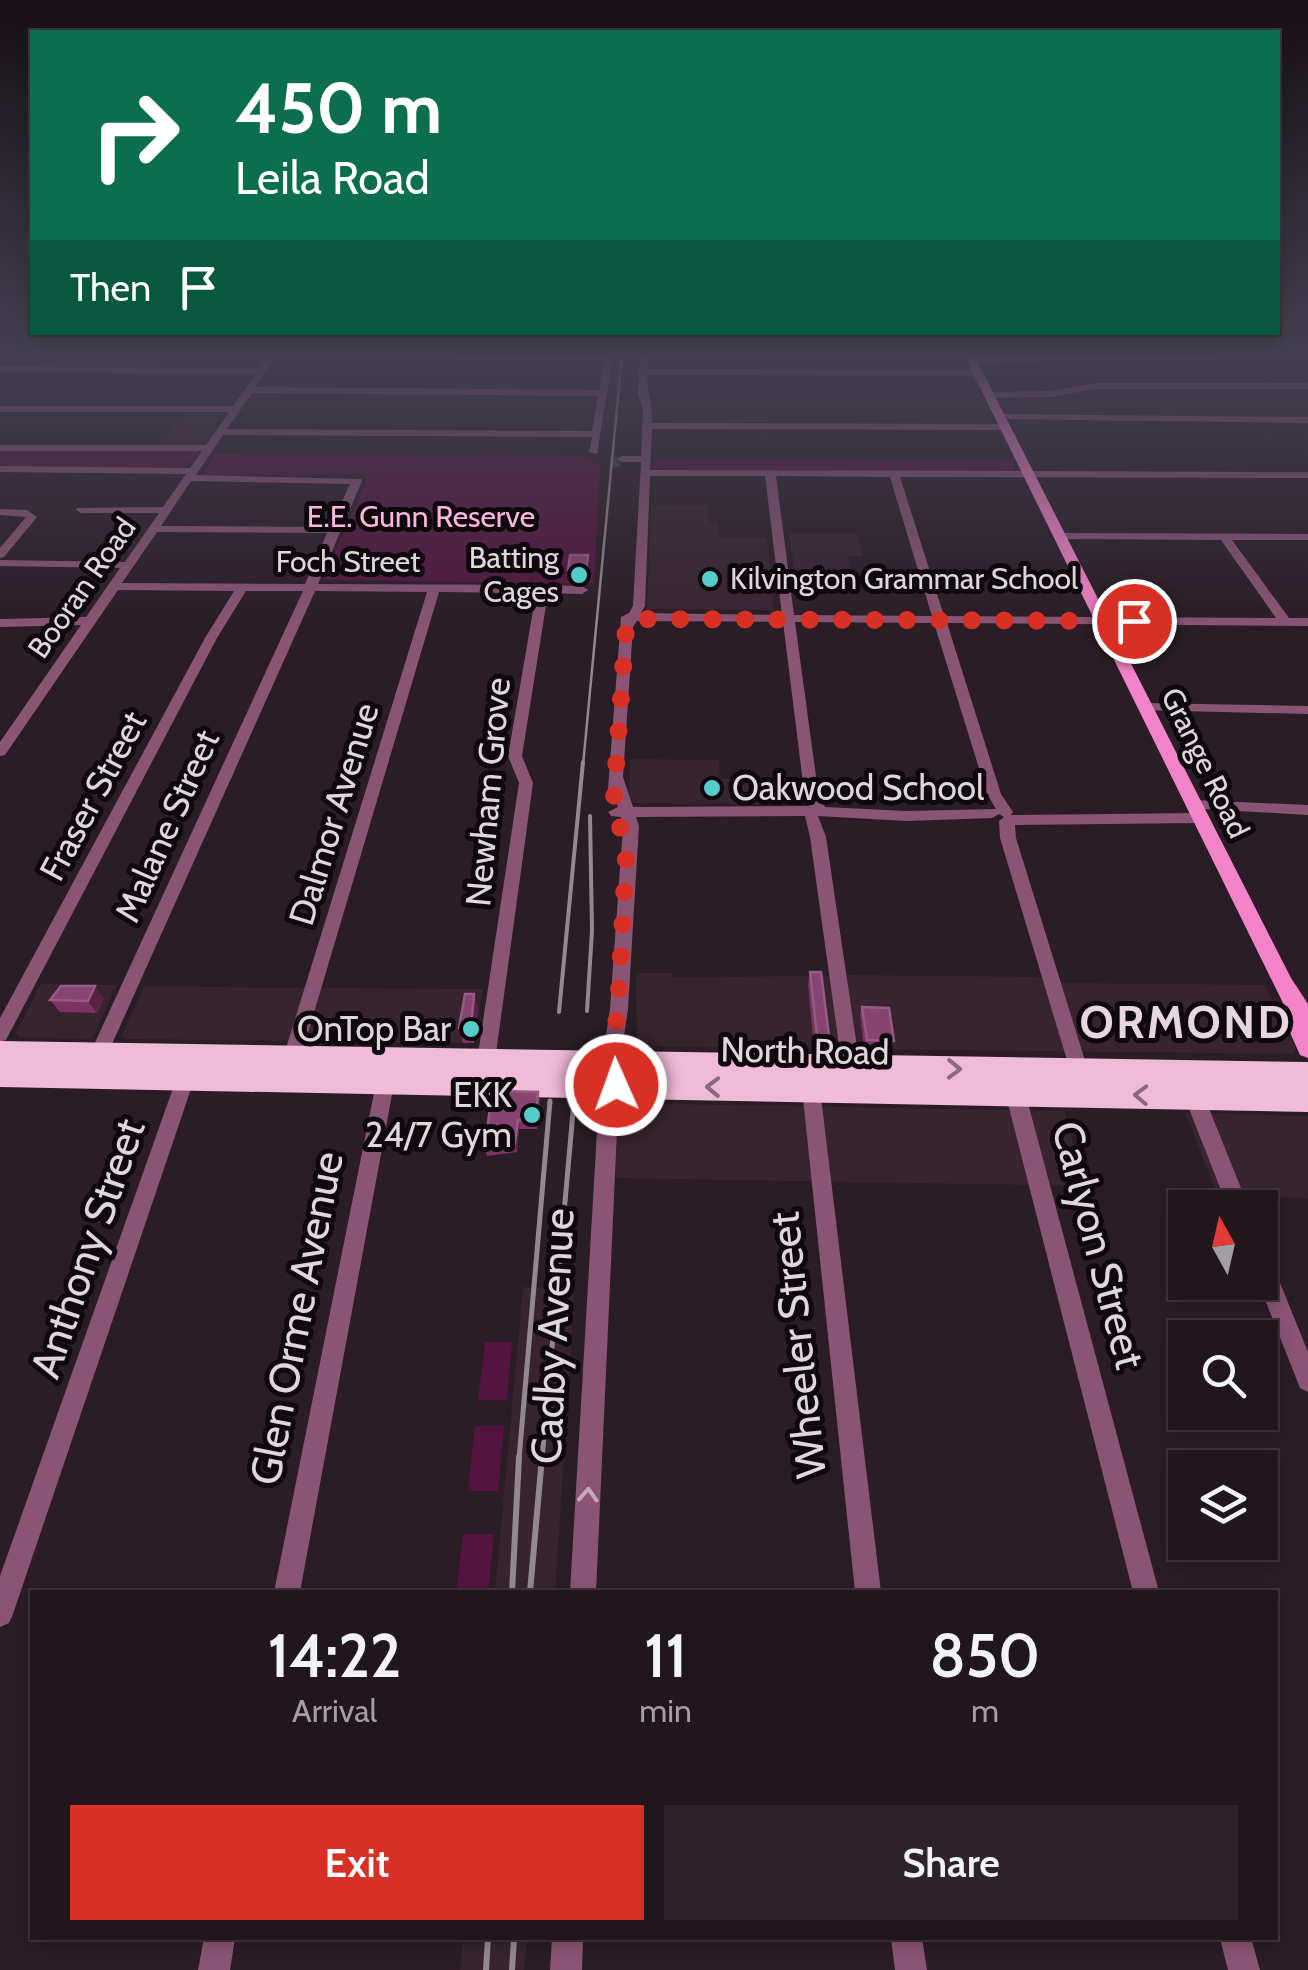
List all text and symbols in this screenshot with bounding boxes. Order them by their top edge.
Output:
text: 450 m [235,65,442,151]
icon: right [70,70,200,200]
text: Leila Road [235,151,430,205]
icon: arrive [171,260,226,315]
text: Then [70,264,151,311]
park label: E.E. Gunn Reserve [307,498,535,535]
street label: Booran Road [20,510,144,665]
place label: Batting Cages [469,539,560,610]
street label: Foch Street [276,543,420,580]
place label: Kilvington Grammar School [730,560,1078,597]
marker: Batting Cages [568,564,590,586]
marker: Kilvington Grammar School [699,568,721,590]
pin [1092,579,1177,664]
icon: arrive [1107,594,1162,649]
street label: Newham Grove [456,676,519,908]
street label: Grange Road [1153,682,1258,844]
street label: Dalmor Avenue [279,698,388,930]
street label: Fraser Street [30,704,155,888]
street label: Malane Street [105,723,228,928]
place label: Oakwood School [732,766,985,809]
marker: Oakwood School [701,777,723,799]
district label: ORMOND [1079,995,1293,1049]
place label: OnTop Bar [297,1007,451,1050]
marker: OnTop Bar [460,1018,482,1040]
street label: North Road [720,1028,890,1073]
position arrow [564,1033,668,1137]
one-way arrow [946,1058,962,1079]
place label: EKK 24/7 Gym [365,1073,512,1156]
one-way arrow [705,1076,720,1098]
one-way arrow [1132,1084,1148,1105]
marker: EKK 24/7 Gym [521,1104,543,1126]
street label: Anthony Street [18,1112,156,1384]
street label: Carlyon Street [1041,1116,1157,1374]
street label: Glen Orme Avenue [238,1147,354,1489]
north arrow [1168,1190,1278,1300]
map controls [1168,1190,1278,1560]
street label: Cadby Avenue [519,1207,585,1465]
street label: Wheeler Street [757,1209,837,1481]
button: search [1168,1320,1278,1430]
button: layers [1168,1450,1278,1560]
one-way arrow [577,1487,598,1503]
text: 14:22 [268,1619,401,1692]
text: 11 [644,1619,687,1692]
text: 850 [930,1619,1040,1692]
text: Arrival [292,1691,377,1730]
text: min [639,1691,692,1730]
text: m [971,1691,999,1730]
button: Exit [70,1805,644,1920]
button: Share [664,1805,1238,1920]

